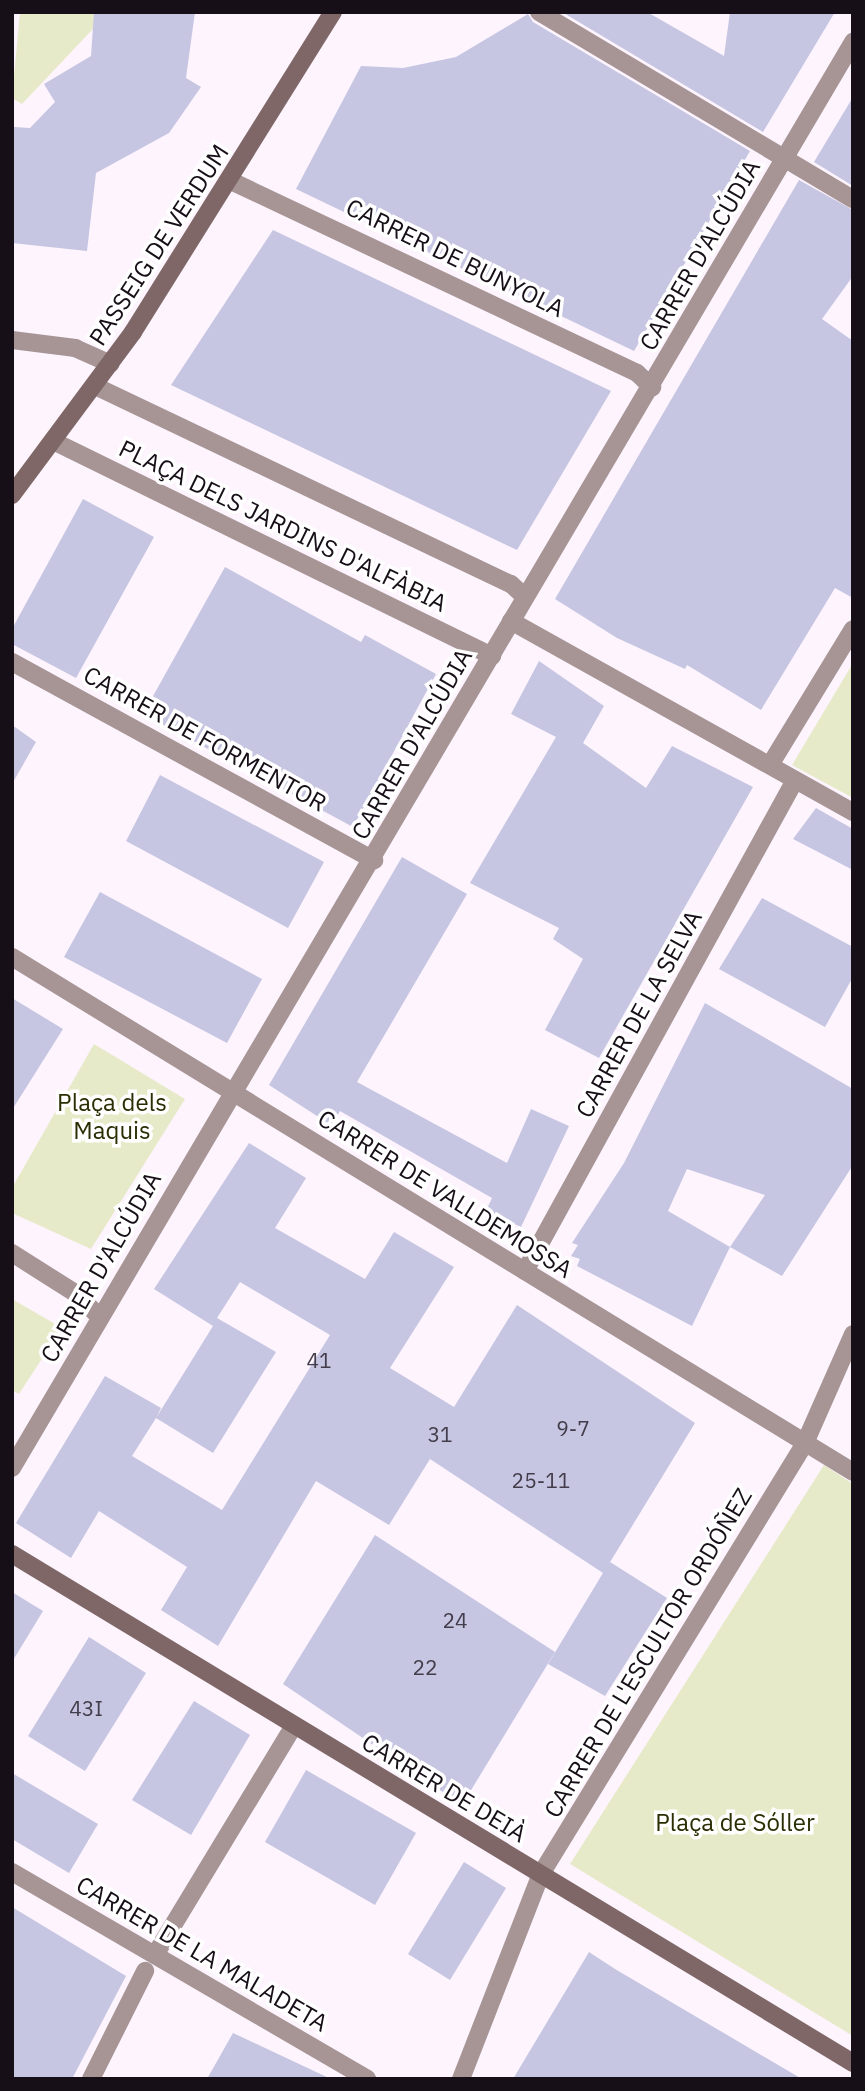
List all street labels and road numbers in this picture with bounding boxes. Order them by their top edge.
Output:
street label: PASSEIG DE VERDUM [83,139,235,351]
street label: CARRER D'ALCÚDIA [634,155,766,355]
street label: CARRER DE BUNYOLA [341,193,569,323]
street label: PLAÇA DELS JARDINS D'ALFÀBIA [114,434,452,618]
street label: CARRER D'ALCÚDIA [346,644,478,844]
street label: CARRER DE FORMENTOR [79,660,331,818]
street label: CARRER DE LA SELVA [570,905,708,1123]
street label: CARRER DE VALLDEMOSSA [313,1104,577,1284]
street label: CARRER D'ALCÚDIA [35,1167,167,1367]
street label: CARRER DE L'ESCULTOR ORDÓÑEZ [538,1483,758,1823]
street label: CARRER DE DEIÀ [356,1728,532,1848]
street label: CARRER DE LA MALADETA [71,1870,333,2038]

